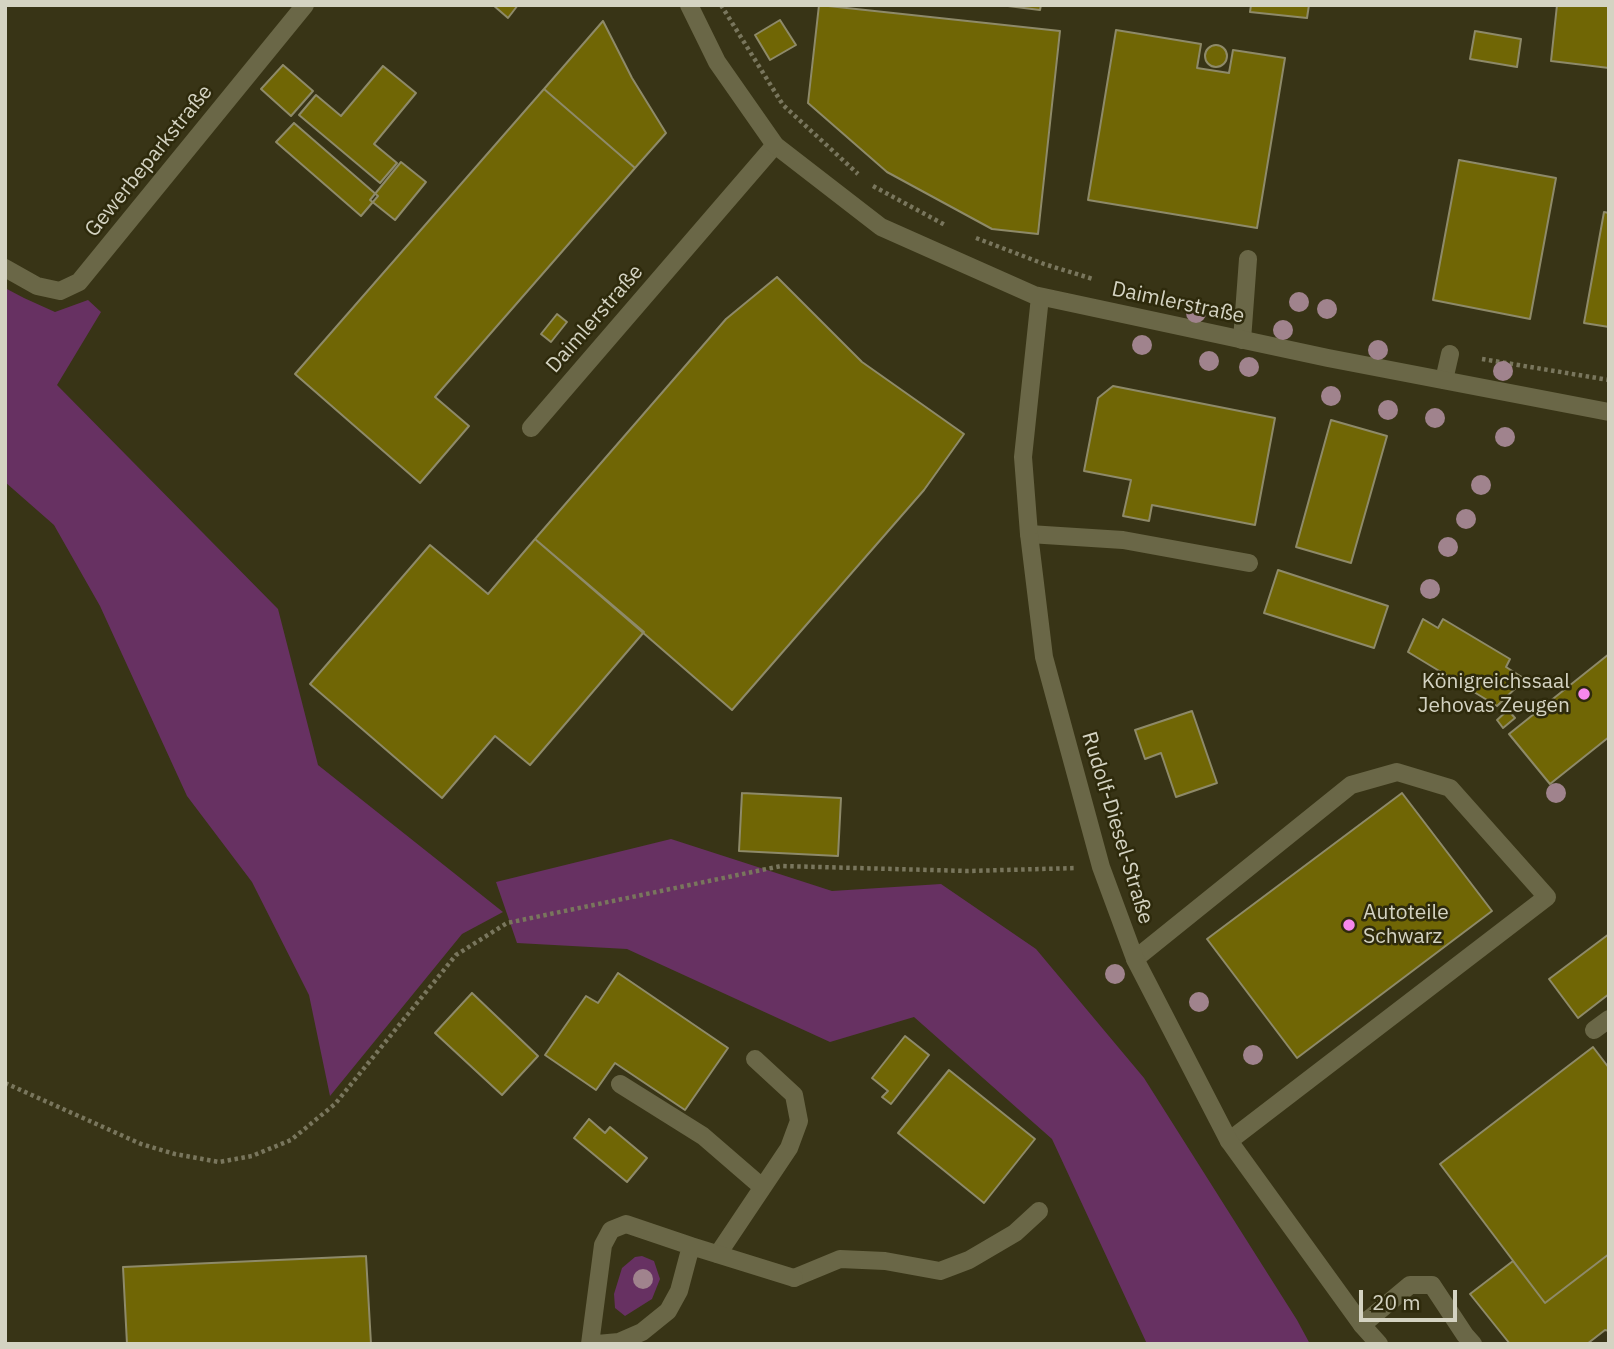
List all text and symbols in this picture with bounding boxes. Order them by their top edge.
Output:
street label: Gewerbeparkstraße [80,80,218,242]
street label: Daimlerstraße [541,260,649,378]
street label: Daimlerstraße [1109,277,1247,329]
place label: Königreichssaal Jehovas Zeugen [1418,669,1570,719]
marker: Königreichssaal Jehovas Zeugen [1576,686,1592,702]
street label: Rudolf-Diesel-Straße [1076,729,1158,927]
place label: Autoteile Schwarz [1363,900,1449,950]
marker: Autoteile Schwarz [1341,917,1357,933]
scale bar [1362,1276,1460,1320]
text: 20 m [1372,1288,1421,1316]

